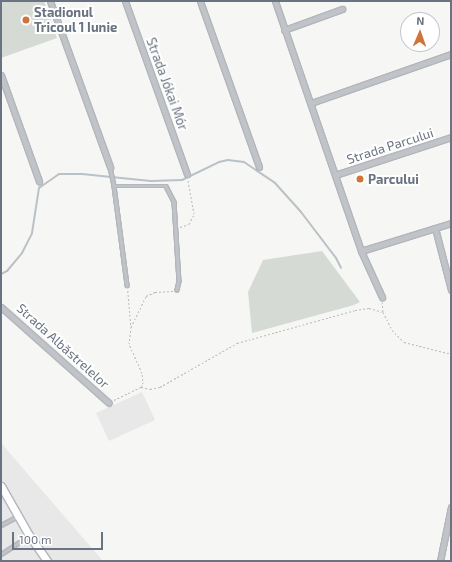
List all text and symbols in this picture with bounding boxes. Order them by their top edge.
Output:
place label: Stadionul Tricoul 1 Iunie [34,5,118,36]
north arrow [400,12,440,52]
text: N [416,14,425,27]
marker: Stadionul Tricoul 1 Iunie [21,15,31,25]
street label: Strada Jókai Mór [143,35,191,133]
street label: Strada Parcului [345,125,435,167]
place label: Parcului [368,171,419,187]
marker: Parcului [355,174,365,184]
street label: Strada Albăstrelelor [13,300,113,392]
scale bar [14,524,105,550]
text: 100 m [19,532,51,546]

